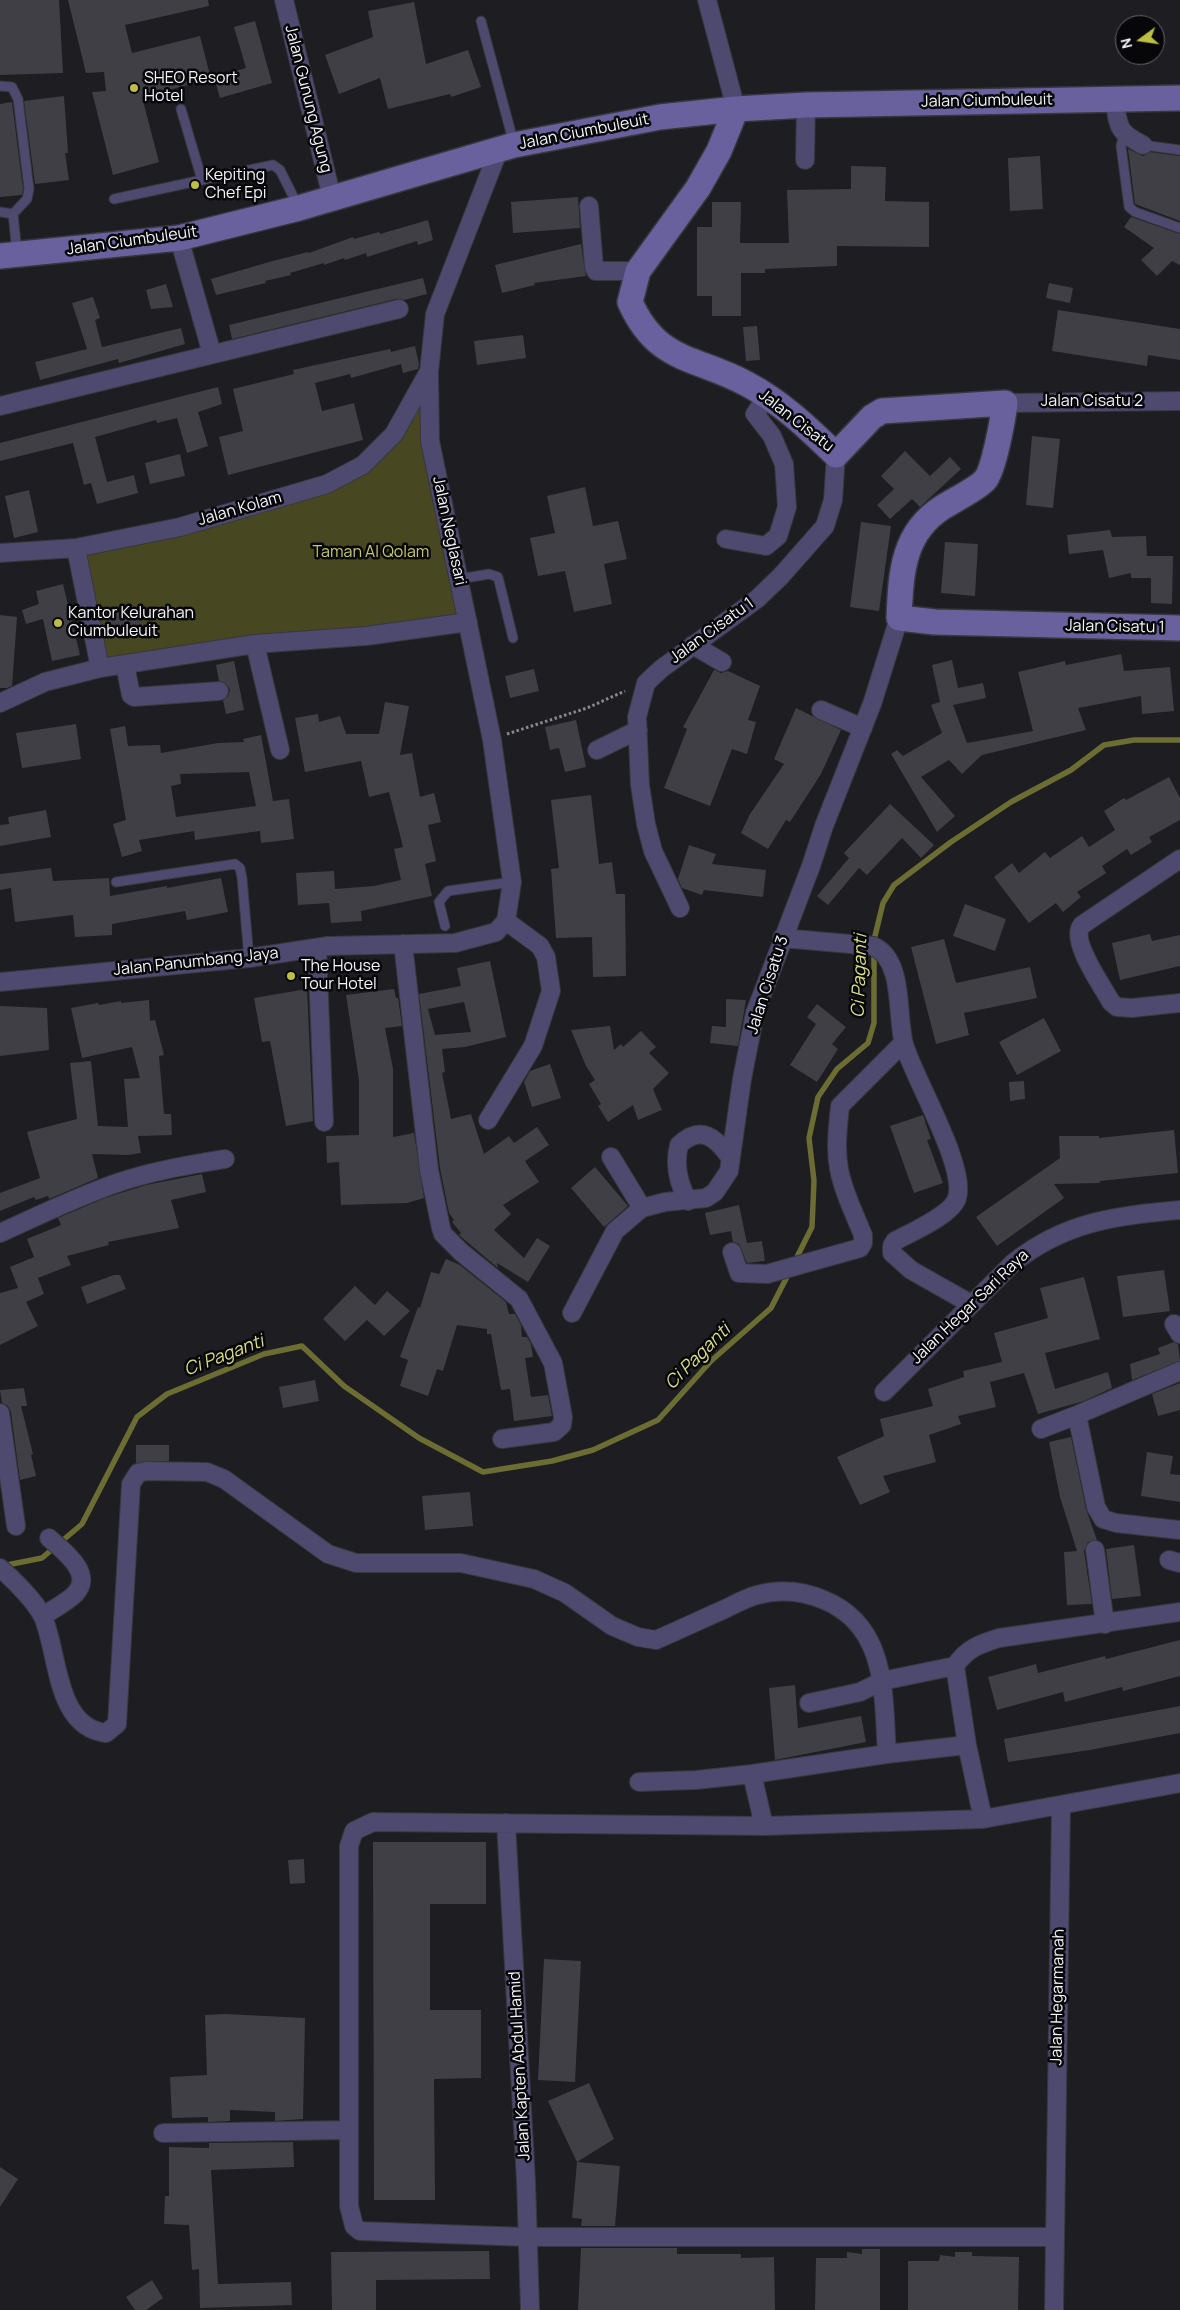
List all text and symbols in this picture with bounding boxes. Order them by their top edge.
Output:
north arrow [1115,15,1165,65]
street label: Jalan Gunung Agung [280,23,336,175]
text: N [1115,36,1136,51]
place label: SHEO Resort Hotel [144,69,238,107]
marker: SHEO Resort Hotel [128,82,140,94]
street label: Jalan Ciumbuleuit [921,90,1053,112]
street label: Jalan Ciumbuleuit [518,110,650,154]
place label: Kepiting Chef Epi [205,166,267,204]
marker: Kepiting Chef Epi [189,179,201,191]
street label: Jalan Ciumbuleuit [66,222,198,260]
street label: Jalan Cisatu [755,386,837,456]
street label: Jalan Cisatu 2 [1041,392,1143,412]
street label: Jalan Neglasari [428,475,470,587]
street label: Jalan Kolam [196,488,284,530]
park label: Taman Al Qolam [313,543,429,563]
street label: Jalan Cisatu 1 [666,594,758,668]
place label: Kantor Kelurahan Ciumbuleuit [68,604,194,642]
marker: Kantor Kelurahan Ciumbuleuit [52,617,64,629]
street label: Jalan Cisatu 1 [1065,617,1165,637]
street label: Jalan Cisatu 3 [743,933,793,1037]
water label: Ci Paganti [848,934,872,1018]
street label: Jalan Panumbang Jaya [113,944,279,980]
place label: The House Tour Hotel [301,957,380,995]
marker: The House Tour Hotel [285,970,297,982]
street label: Jalan Hegar Sari Raya [907,1246,1033,1368]
water label: Ci Paganti [661,1320,735,1394]
water label: Ci Paganti [181,1331,267,1381]
street label: Jalan Hegarmanah [1047,1929,1069,2065]
street label: Jalan Kapten Abdul Hamid [505,1971,535,2161]

